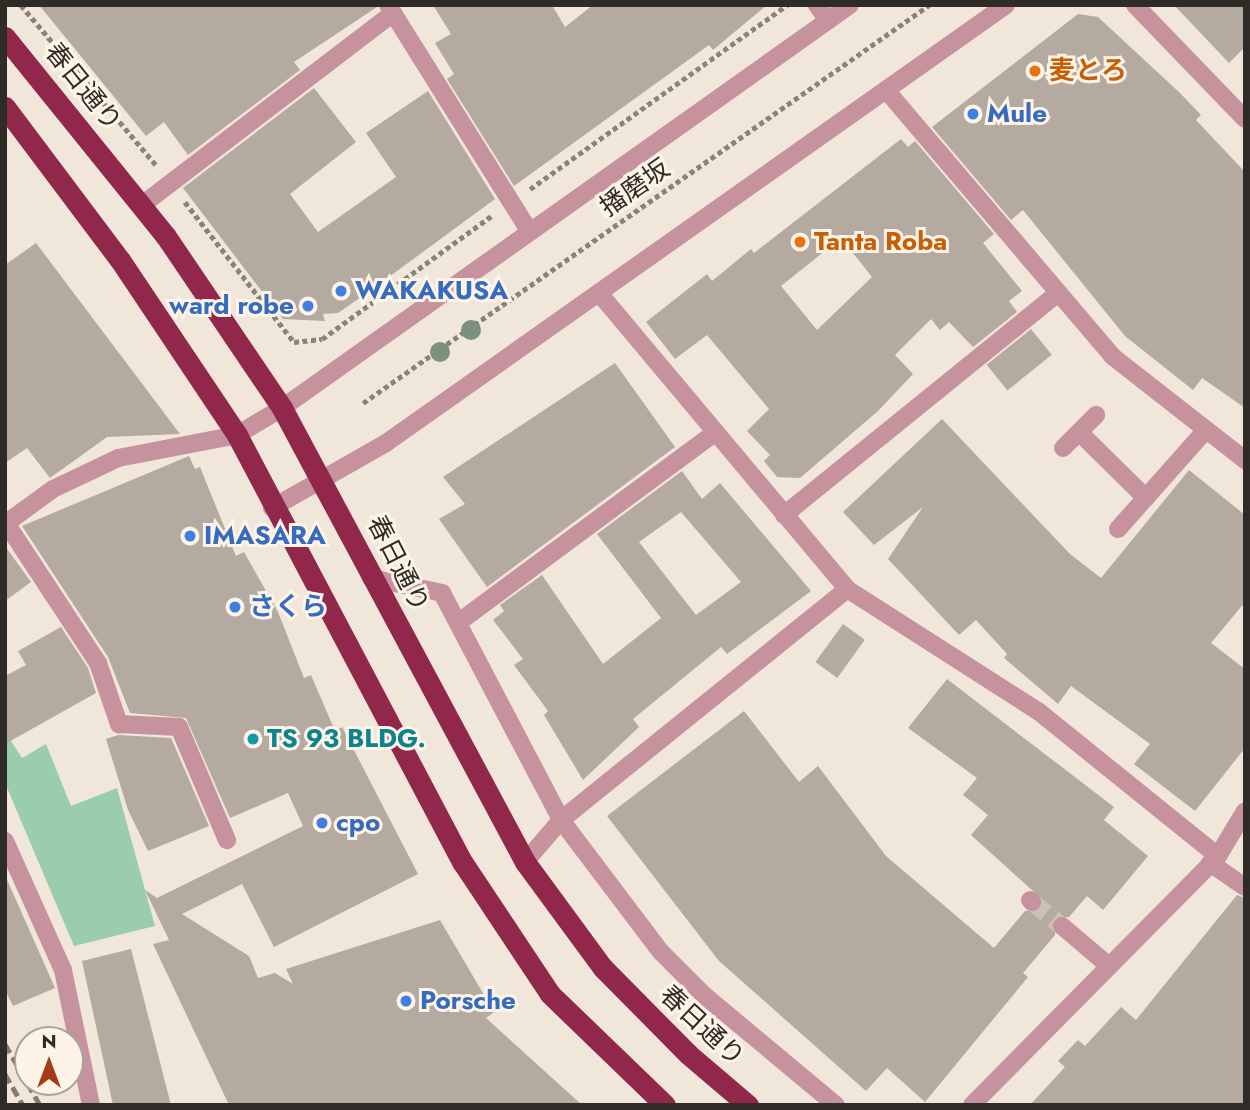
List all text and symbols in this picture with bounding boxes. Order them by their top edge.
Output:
street label: 春日通り [38,37,128,137]
place label: 麦とろ [1049,55,1127,87]
marker: 麦とろ [1027,63,1043,79]
place label: Mule [987,98,1047,130]
marker: Mule [965,106,981,122]
street label: 播磨坂 [594,153,676,223]
place label: Tanta Roba [814,226,947,258]
marker: Tanta Roba [792,234,808,250]
place label: WAKAKUSA [355,275,508,307]
marker: WAKAKUSA [333,283,349,299]
place label: ward robe [169,290,294,322]
marker: ward robe [300,298,316,314]
street label: 春日通り [360,511,436,617]
place label: IMASARA [204,520,326,552]
marker: IMASARA [182,528,198,544]
place label: さくら [249,591,327,623]
marker: さくら [227,599,243,615]
place label: TS 93 BLDG. [267,723,426,755]
marker: TS 93 BLDG. [245,731,261,747]
place label: cpo [336,807,380,839]
marker: cpo [314,815,330,831]
street label: 春日通り [653,979,751,1073]
place label: Porsche [420,985,516,1017]
marker: Porsche [398,993,414,1009]
north arrow [14,1026,84,1096]
text: N [41,1028,57,1055]

